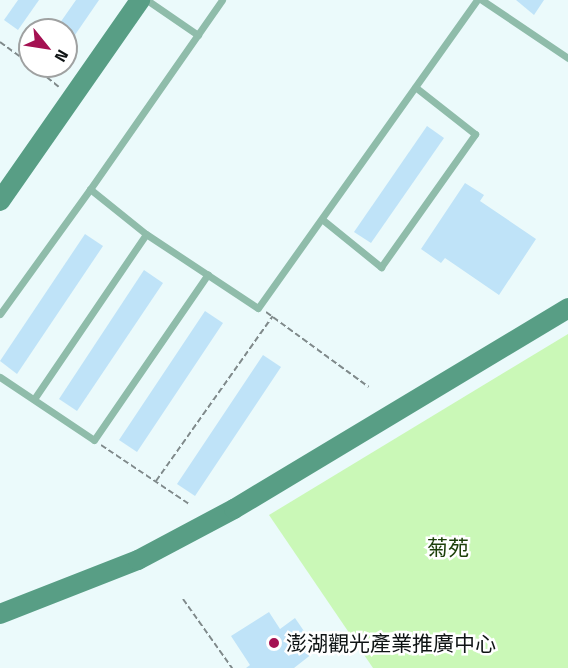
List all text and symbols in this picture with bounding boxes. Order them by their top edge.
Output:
north arrow [18,18,78,78]
text: N [49,45,75,67]
park label: 菊苑 [427,534,469,560]
place label: 澎湖觀光產業推廣中心 [286,630,496,656]
marker: 澎湖觀光產業推廣中心 [267,636,281,650]

